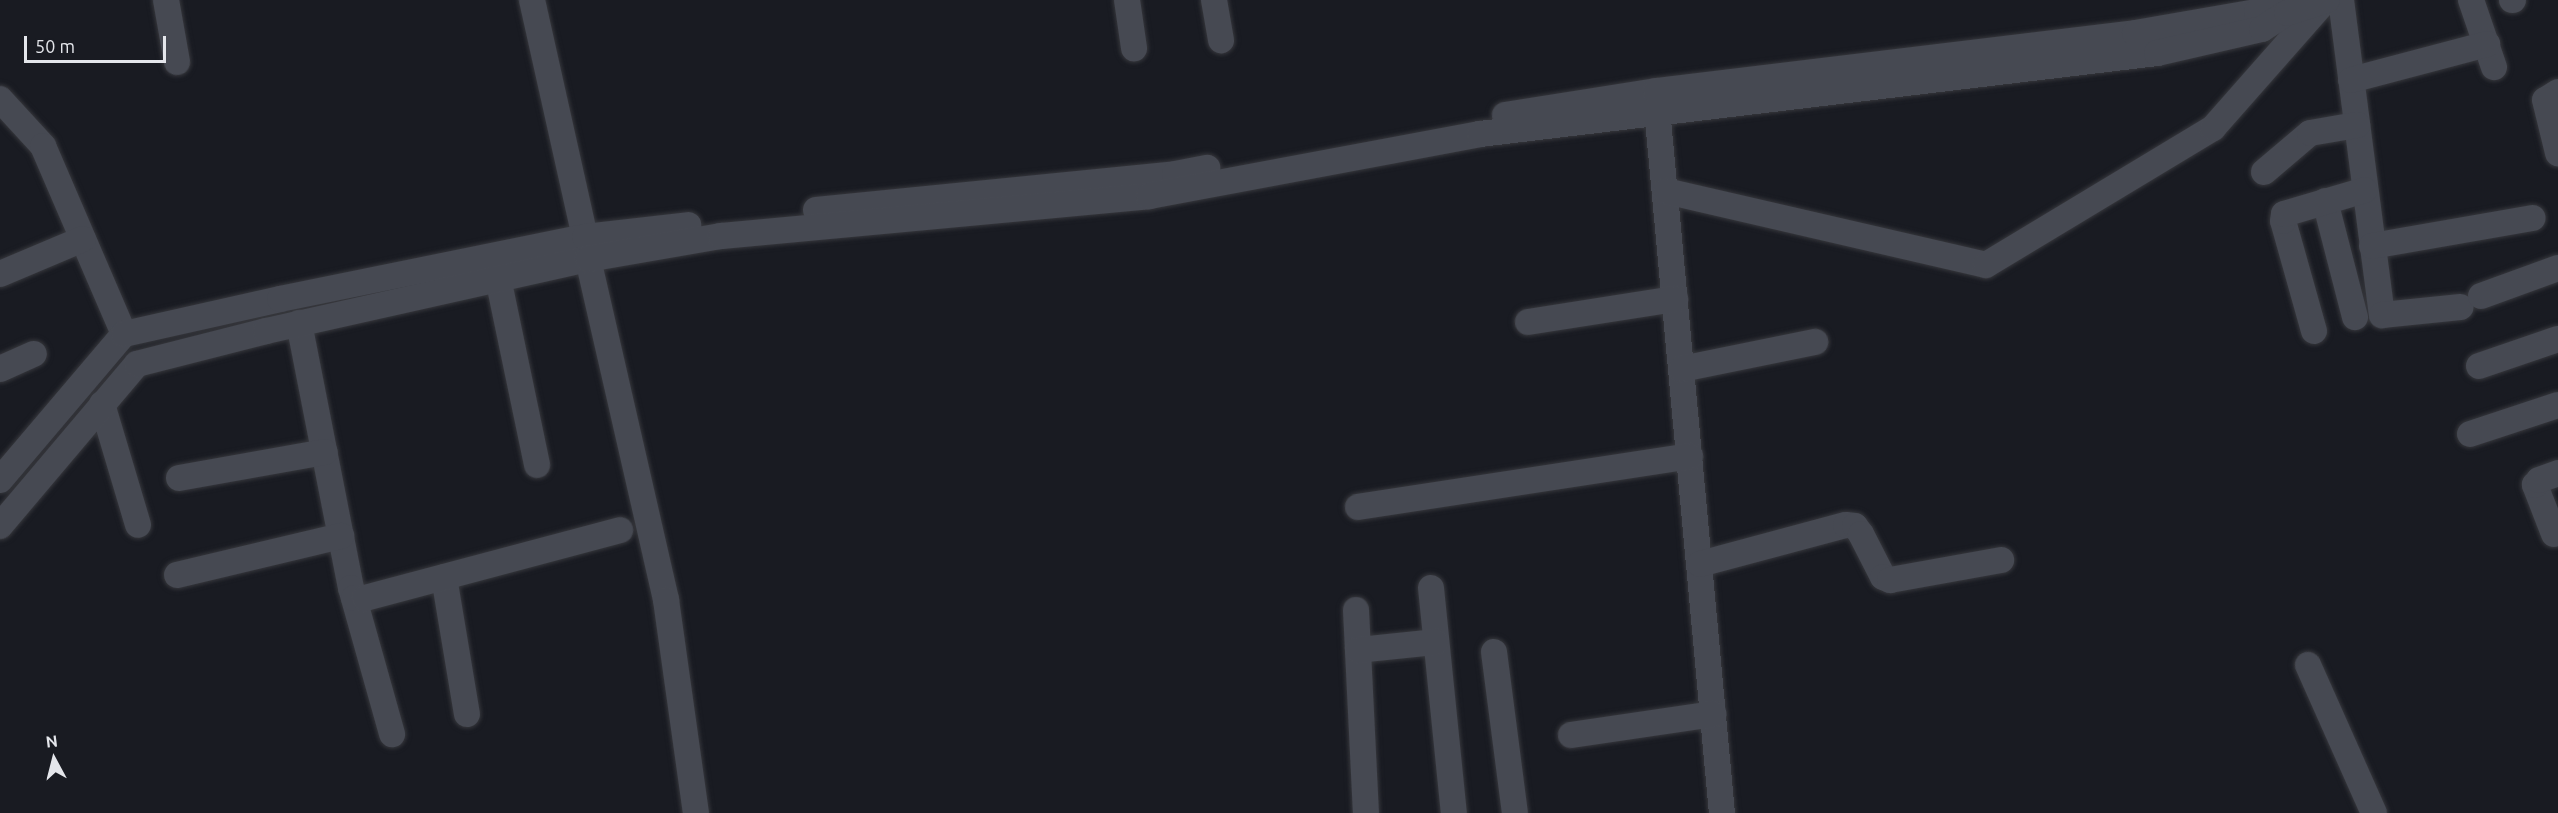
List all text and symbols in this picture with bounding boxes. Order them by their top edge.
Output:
scale bar [27,24,170,62]
text: 50 m [35,36,75,56]
north arrow [24,729,84,789]
text: N [45,731,59,751]

